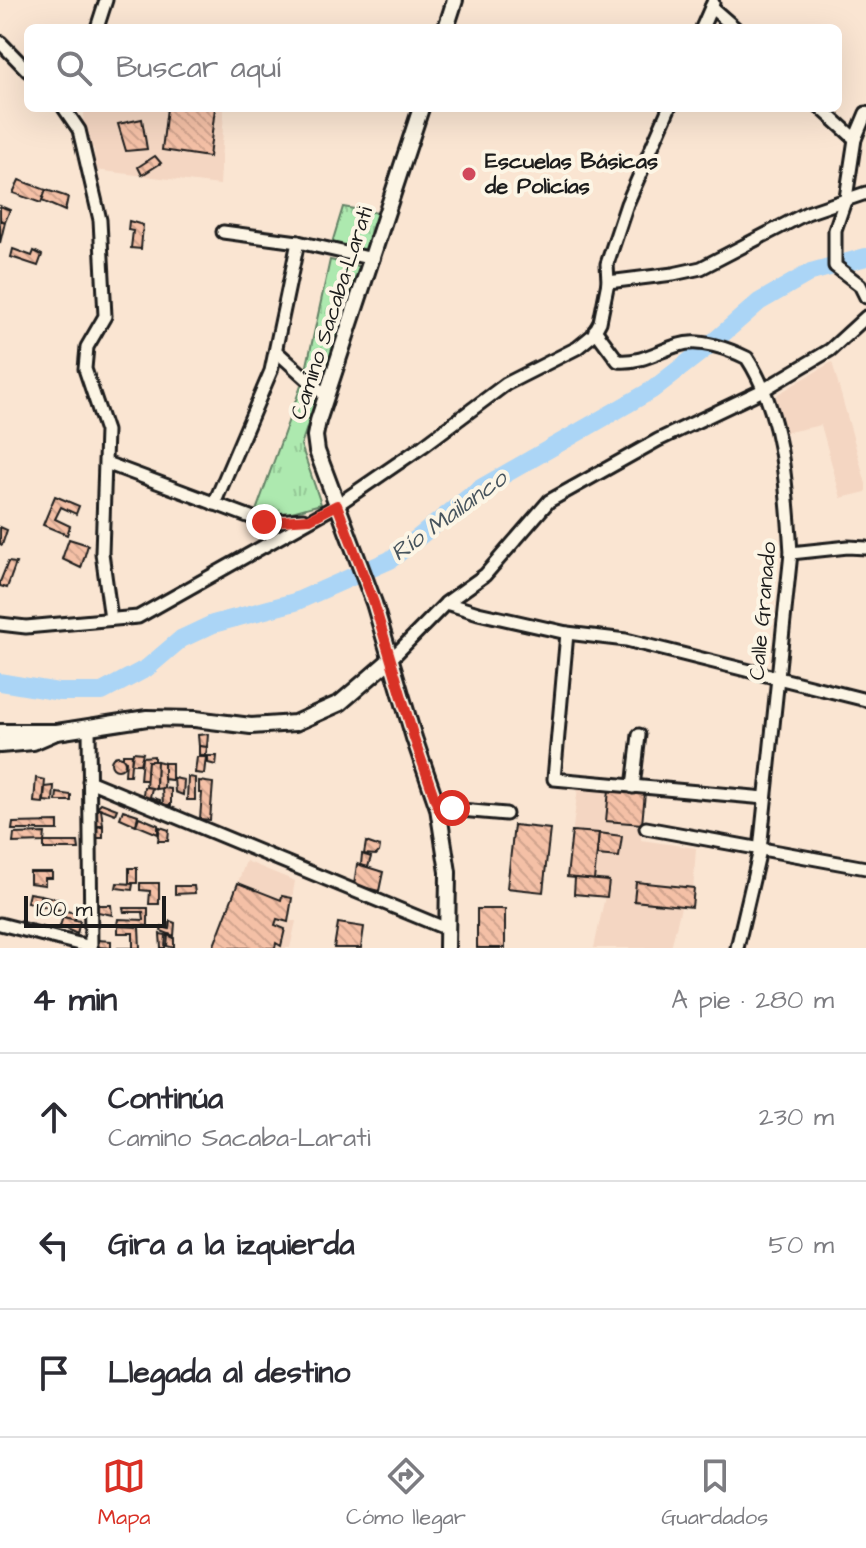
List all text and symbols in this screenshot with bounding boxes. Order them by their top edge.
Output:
search box [24,24,842,112]
icon: search [52,46,96,90]
text: Buscar aquí [116,47,281,89]
place label: Escuelas Básicas de Policías [484,146,658,202]
marker: Escuelas Básicas de Policías [460,165,478,183]
street label: Camino Sacaba-Larati [283,203,381,423]
water label: Río Mailanco [384,461,515,570]
route end [246,504,282,540]
street label: Calle Granado [742,540,785,681]
route start [434,790,470,826]
scale bar [24,892,166,928]
text: 100 m [36,894,93,925]
text: 4 min [32,976,117,1024]
text: A pie · 280 m [671,982,834,1018]
text: Continúa [108,1078,223,1120]
icon: ahead [32,1095,76,1139]
text: 230 m [759,1099,834,1135]
text: Camino Sacaba-Larati [108,1120,371,1156]
icon: left [32,1223,76,1267]
text: Gira a la izquierda [108,1224,354,1266]
text: 50 m [769,1227,834,1263]
icon: arrive [32,1351,76,1395]
text: Llegada al destino [108,1352,350,1394]
tab: Mapa [98,1454,151,1533]
tab: Cómo llegar [346,1454,466,1533]
tab: Guardados [661,1454,768,1533]

